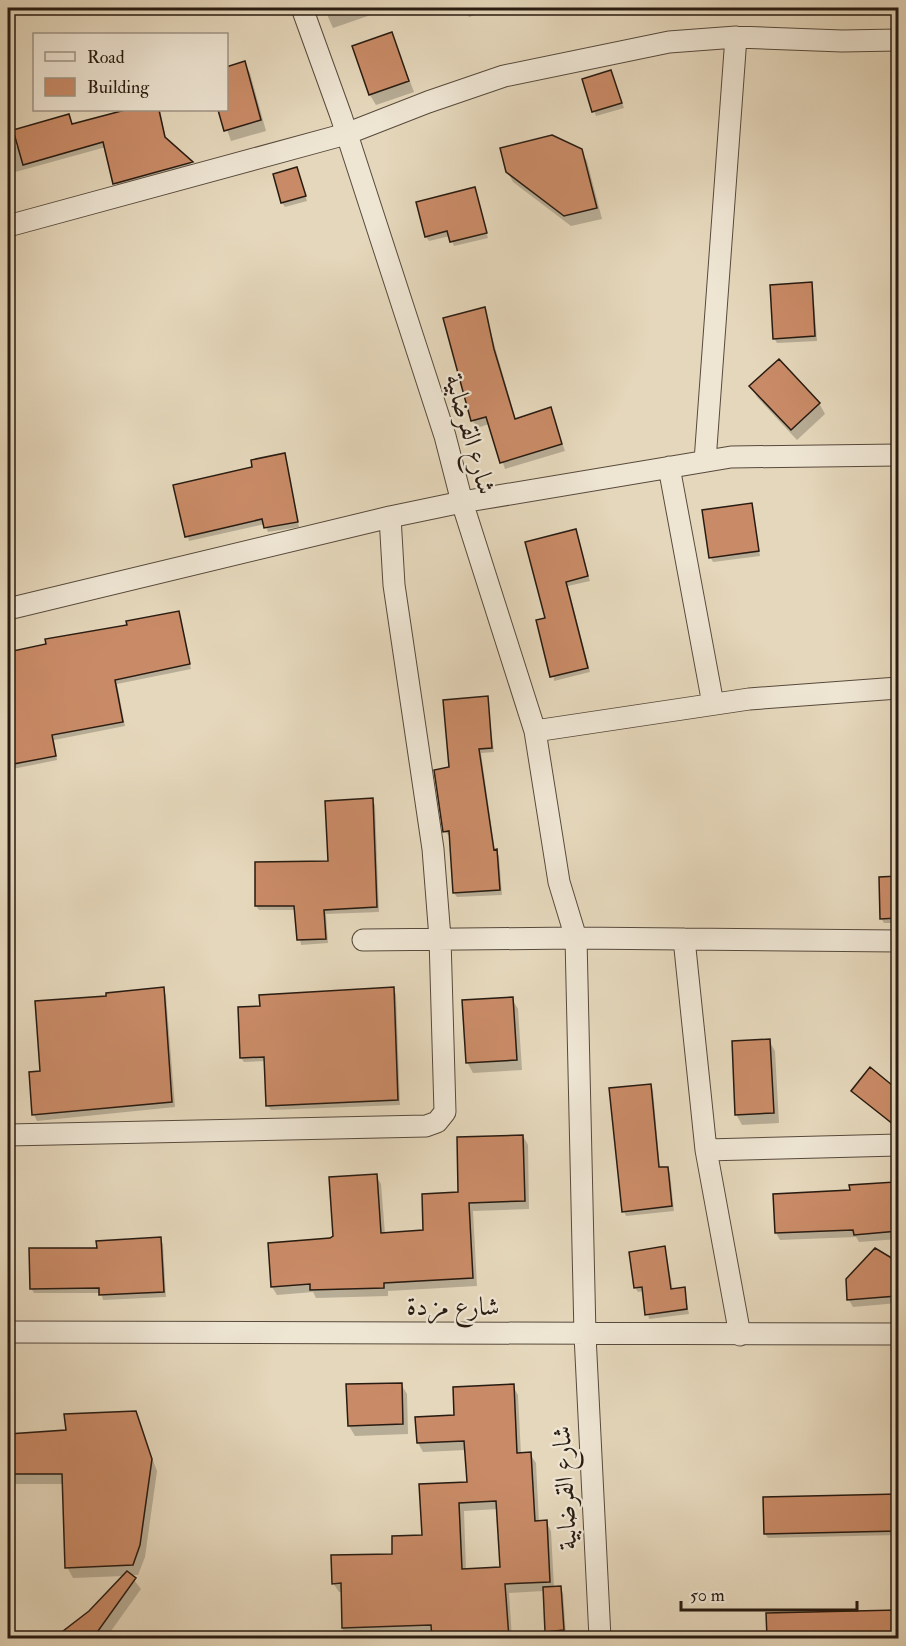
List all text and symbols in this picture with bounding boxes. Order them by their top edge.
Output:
legend [33,33,228,111]
text: Road [87,46,125,69]
text: Building [87,76,150,99]
street label: شارع القرضابية [433,370,503,500]
street label: شارع مزدة [406,1291,500,1328]
street label: شارع القرضابية [546,1425,589,1551]
scale bar [681,1574,856,1612]
text: 50 m [690,1584,725,1607]

